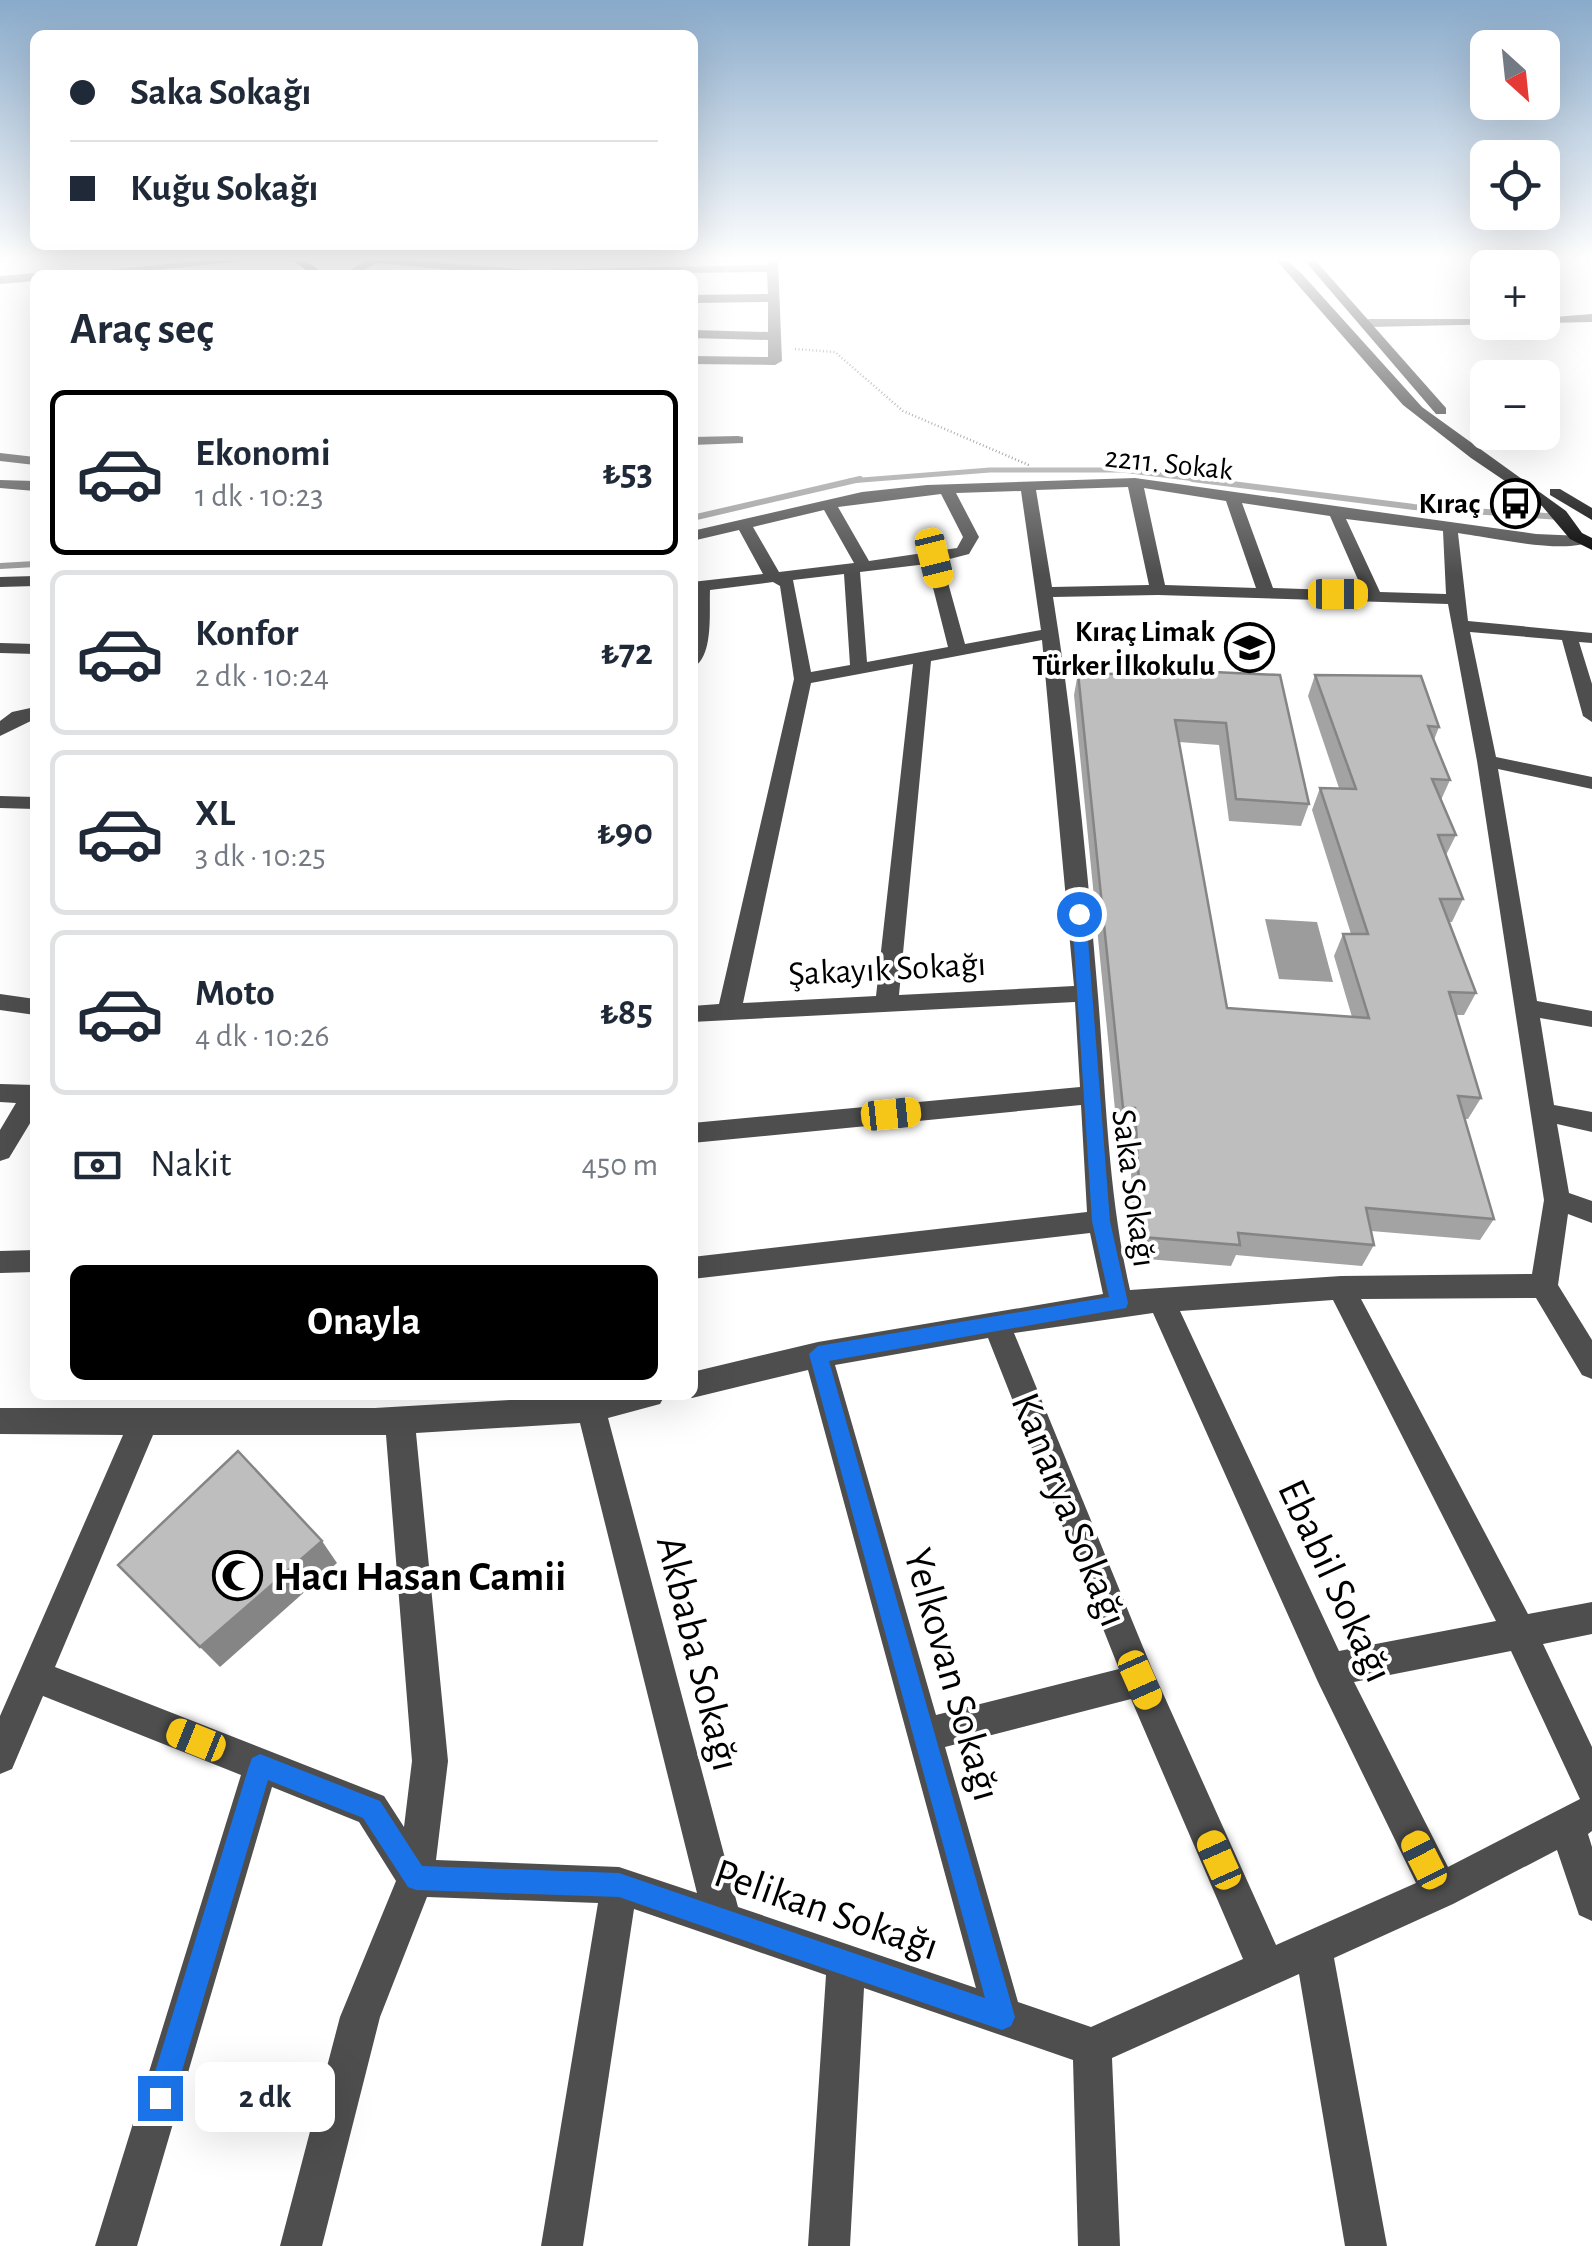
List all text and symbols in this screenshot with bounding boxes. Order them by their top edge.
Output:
north arrow [1470,30,1560,120]
map controls [1470,30,1560,450]
text: Saka Sokağı [130,74,311,112]
button: locate [1470,140,1560,230]
text: Kuğu Sokağı [130,170,318,208]
button: + [1470,250,1560,340]
text: Araç seç [70,307,214,352]
button: − [1470,360,1560,450]
icon: car [75,428,165,518]
text: Ekonomi [195,435,331,473]
street label: 2211. Sokak [1103,442,1235,486]
text: ₺53 [602,454,653,492]
bus stop icon: Kıraç [1489,477,1541,529]
text: 1 dk · 10:23 [195,480,323,512]
place label: Kıraç [1419,489,1480,519]
car [912,525,956,591]
car [1308,579,1368,609]
icon: car [75,608,165,698]
text: Konfor [195,615,299,653]
place label: Kıraç Limak Türker İlkokulu [1032,617,1215,681]
school or university icon: Kıraç Limak Türker İlkokulu [1224,622,1276,674]
text: ₺72 [601,634,653,672]
text: 2 dk · 10:24 [195,660,329,692]
icon: car [75,788,165,878]
text: XL [195,795,235,833]
text: ₺90 [597,814,653,852]
text: 3 dk · 10:25 [195,840,326,872]
route start [1057,892,1102,937]
street label: Şakayık Sokağı [787,947,987,992]
icon: car [75,968,165,1058]
text: Moto [195,975,275,1013]
text: ₺85 [600,994,653,1032]
text: 4 dk · 10:26 [195,1020,330,1052]
car [860,1096,922,1132]
street label: Saka Sokağı [1105,1107,1162,1269]
icon: cash [70,1138,125,1193]
text: Nakit [150,1146,231,1184]
text: 450 m [581,1149,658,1181]
button: Onayla [70,1265,658,1380]
street label: Kanarya Sokağı [1003,1387,1135,1632]
street label: Ebabil Sokağı [1270,1473,1400,1689]
street label: Akbaba Sokağı [649,1532,748,1775]
street label: Yelkovan Sokağı [896,1544,1008,1805]
mosque icon: Hacı Hasan Camii [212,1549,264,1601]
place label: Hacı Hasan Camii [273,1556,566,1598]
car [1114,1646,1166,1714]
car [163,1715,229,1765]
car [1193,1826,1245,1894]
car [1397,1826,1451,1894]
street label: Pelikan Sokağı [709,1852,944,1968]
callout: 2 dk [195,2063,335,2133]
route end [138,2076,183,2121]
text: 2 dk [239,2081,291,2113]

